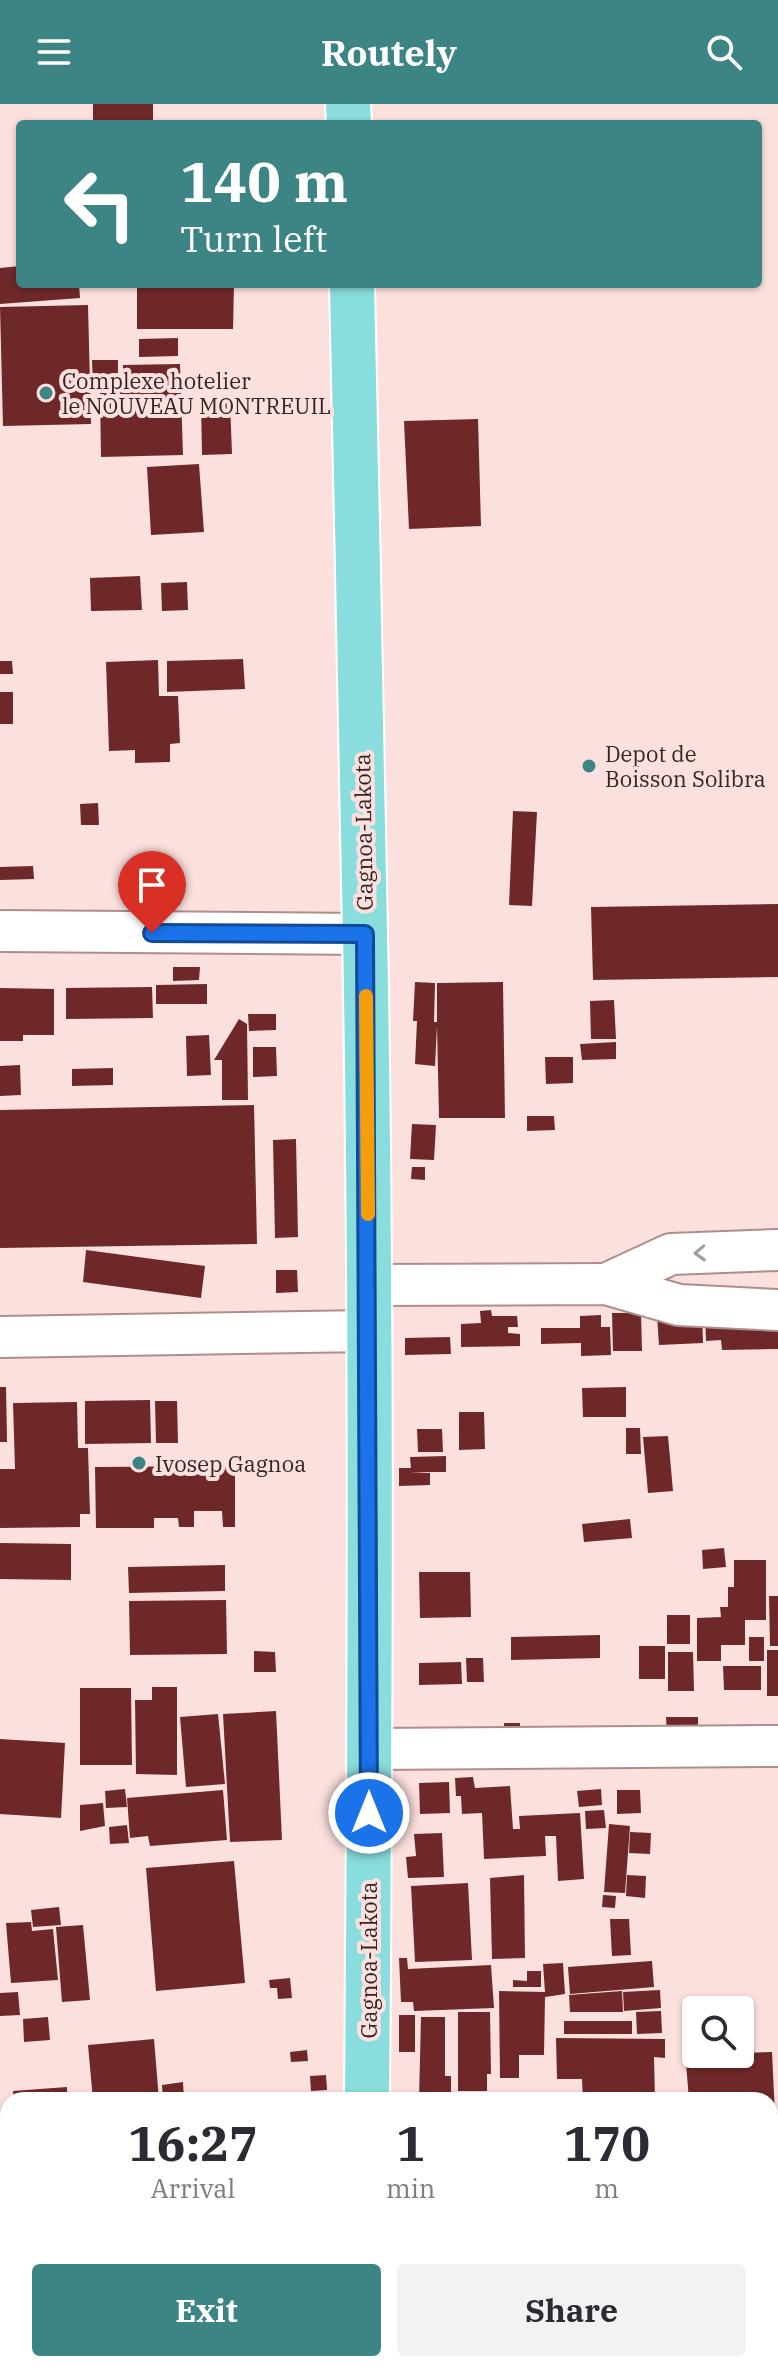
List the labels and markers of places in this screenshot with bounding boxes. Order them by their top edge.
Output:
place label: Complexe hotelier le NOUVEAU MONTREUIL [62,366,331,420]
marker: Complexe hotelier le NOUVEAU MONTREUIL [37,384,55,402]
place label: Depot de Boisson Solibra [605,739,766,793]
marker: Depot de Boisson Solibra [580,757,598,775]
pin [118,851,186,933]
place label: Ivosep Gagnoa [155,1449,306,1478]
marker: Ivosep Gagnoa [130,1454,148,1472]

